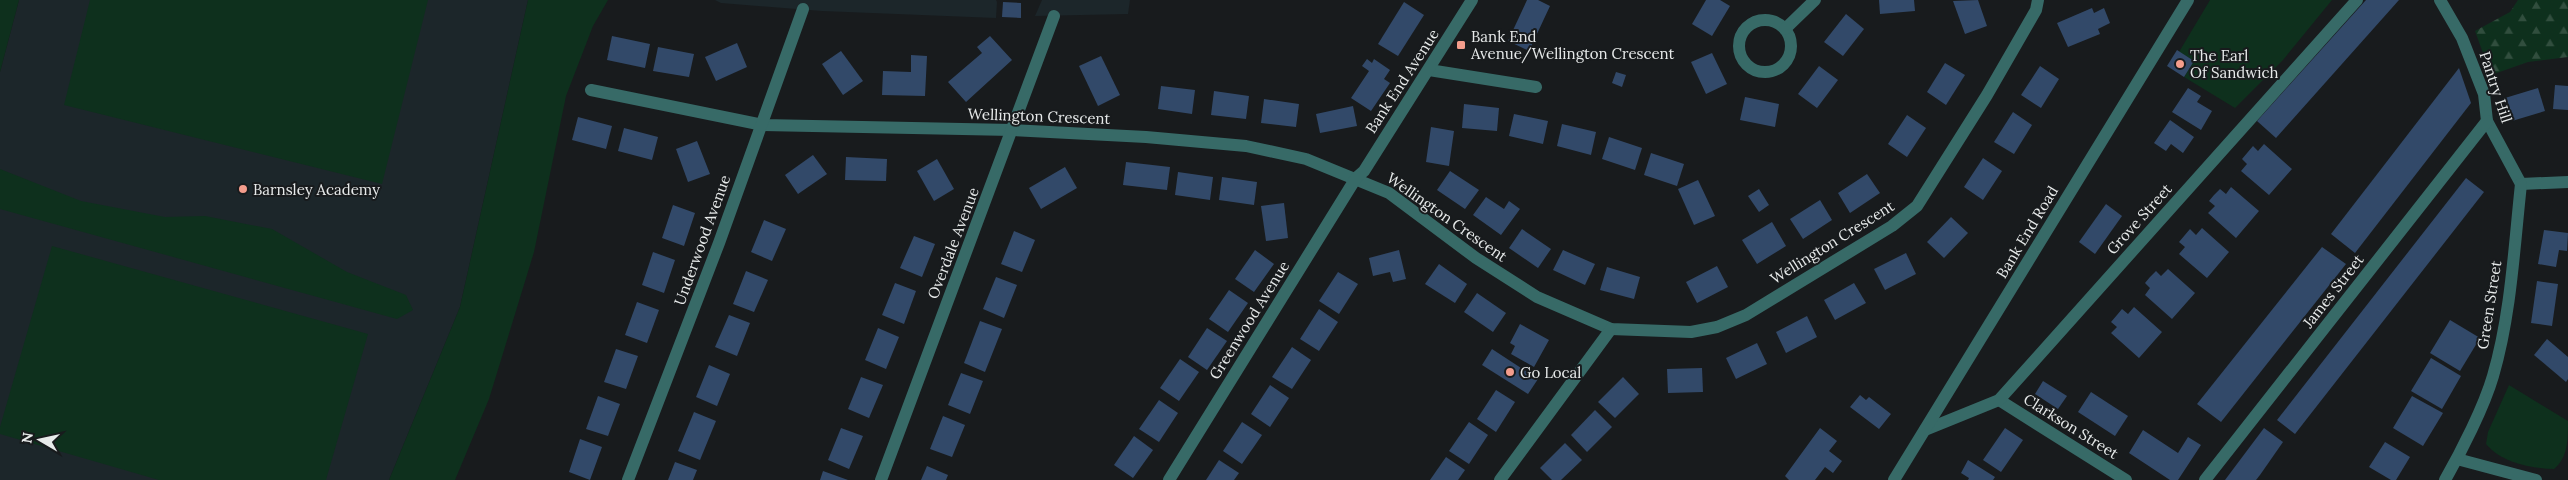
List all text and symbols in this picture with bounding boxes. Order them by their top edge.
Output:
street label: Bank End Avenue [1361,25,1443,137]
place label: Bank End Avenue/Wellington Crescent [1470,27,1675,64]
marker: Bank End Avenue/Wellington Crescent [1455,39,1467,51]
place label: The Earl Of Sandwich [2190,46,2278,82]
street label: Pantry Hill [2476,49,2516,125]
marker: The Earl Of Sandwich [2174,58,2186,70]
street label: Wellington Crescent [967,104,1111,128]
street label: Wellington Crescent [1383,168,1511,266]
street label: Underwood Avenue [670,172,734,308]
place label: Barnsley Academy [253,180,380,199]
street label: Grove Street [2102,180,2176,258]
street label: Bank End Road [1992,182,2062,282]
marker: Barnsley Academy [237,183,249,195]
street label: Overdale Avenue [923,185,983,301]
street label: Wellington Crescent [1766,196,1898,288]
street label: James Street [2298,250,2368,332]
street label: Greenwood Avenue [1205,257,1293,383]
street label: Green Street [2473,259,2505,351]
place label: Go Local [1520,363,1581,382]
marker: Go Local [1504,366,1516,378]
street label: Clarkson Street [2020,389,2122,463]
north arrow [15,415,65,465]
text: N [17,431,37,445]

